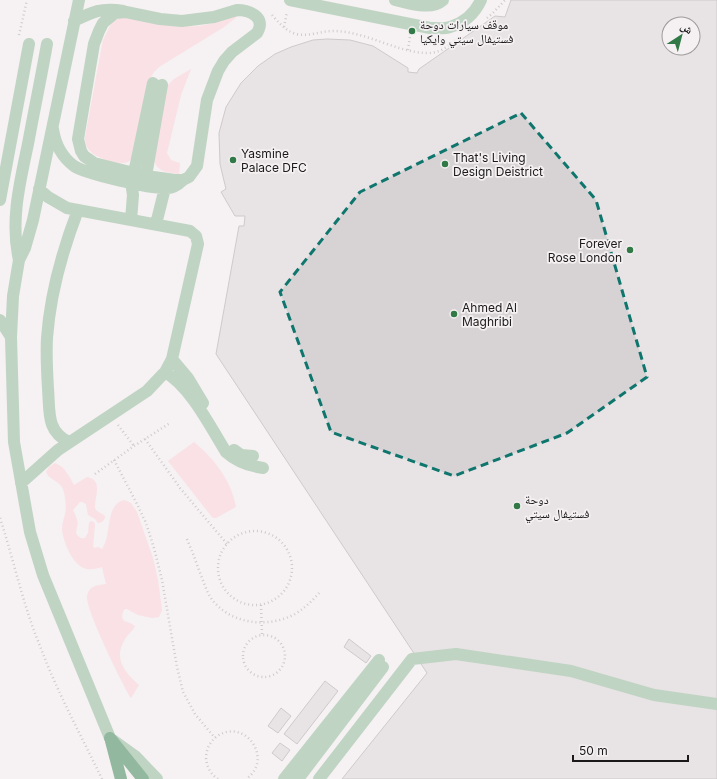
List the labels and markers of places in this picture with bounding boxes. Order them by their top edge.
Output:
place label: موقف سيارات دوحة فستيفال سيتي وايكيا [420,17,513,49]
marker: موقف سيارات دوحة فستيفال سيتي وايكيا [407,26,417,36]
place label: Yasmine Palace DFC [241,146,307,175]
place label: That's Living Design Deistrict [453,150,543,179]
marker: Yasmine Palace DFC [228,155,238,165]
marker: That's Living Design Deistrict [440,159,450,169]
place label: Forever Rose London [548,236,622,265]
marker: Forever Rose London [625,245,635,255]
place label: Ahmed Al Maghribi [462,300,517,329]
marker: Ahmed Al Maghribi [449,309,459,319]
place label: دوحة فستيفال سيتي [525,492,590,524]
marker: دوحة فستيفال سيتي [512,501,522,511]

